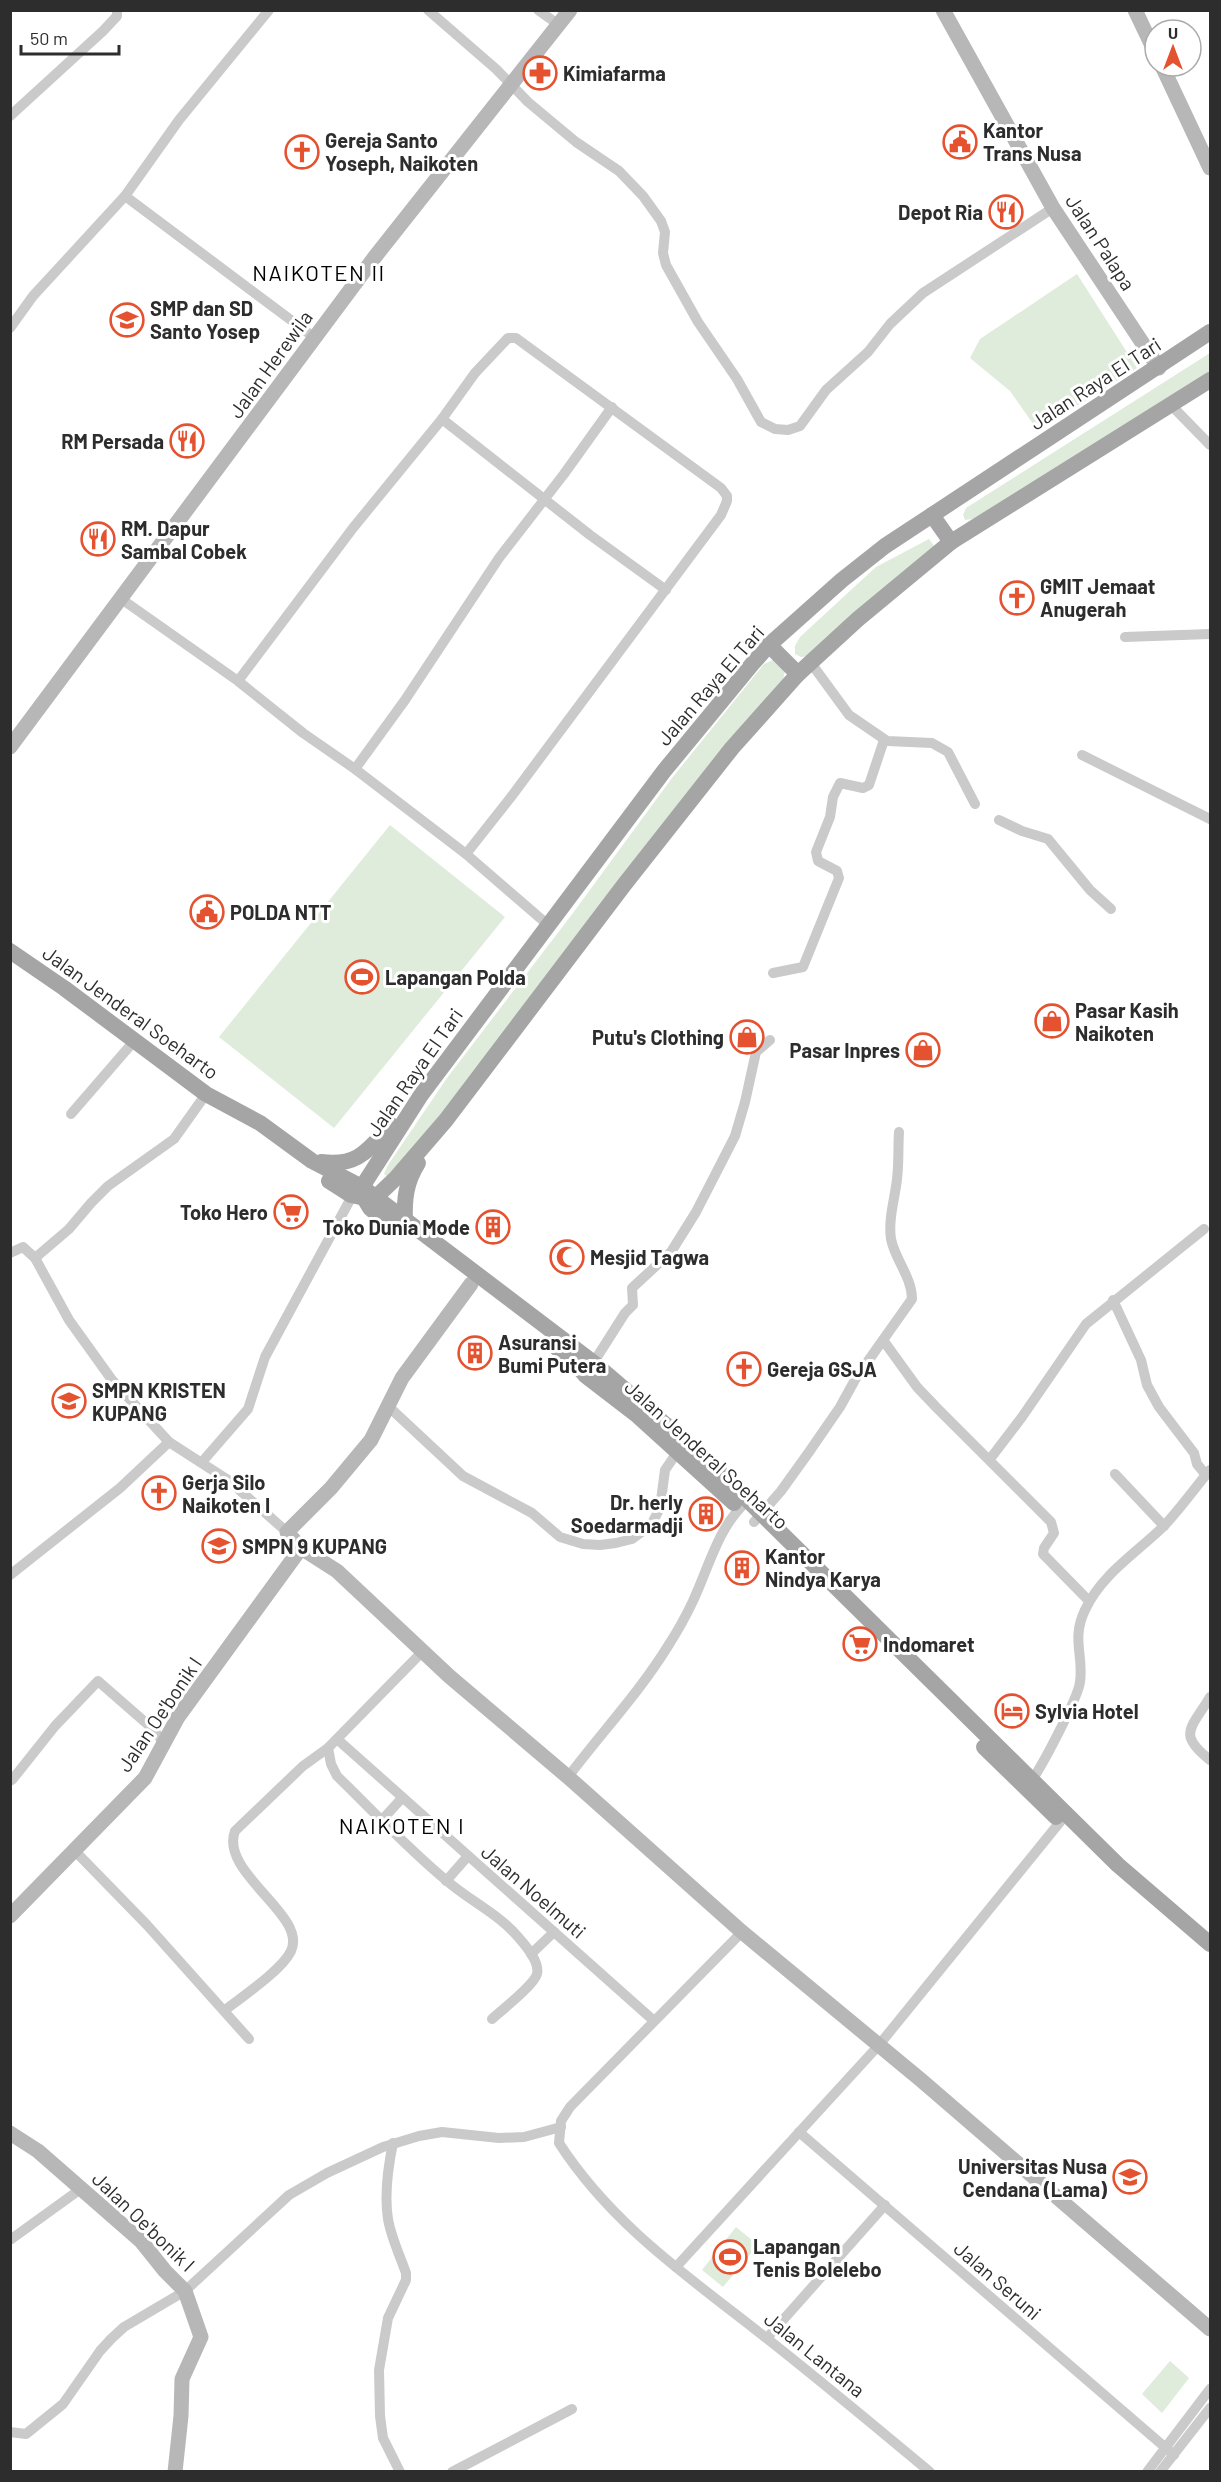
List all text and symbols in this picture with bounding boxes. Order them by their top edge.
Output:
scale bar [21,18,118,56]
north arrow [1143,18,1203,78]
text: U [1168,23,1178,42]
text: 50 m [30,27,68,49]
pharmacy icon: Kimiafarma [522,55,558,91]
place label: Kimiafarma [563,61,666,85]
place label: Kantor Trans Nusa [983,118,1081,165]
public building icon: Kantor Trans Nusa [942,124,978,160]
place label: Gereja Santo Yoseph, Naikoten [325,128,478,175]
church icon: Gereja Santo Yoseph, Naikoten [284,134,320,170]
street label: Jalan Palapa [1061,190,1141,294]
restaurant icon: Depot Ria [988,194,1024,230]
place label: Depot Ria [898,200,983,224]
district label: NAIKOTEN II [252,259,386,285]
place label: SMP dan SD Santo Yosep [150,296,260,343]
school or university icon: SMP dan SD Santo Yosep [109,302,145,338]
street label: Jalan Herewila [223,306,317,422]
street label: Jalan Raya El Tari [1025,332,1165,434]
restaurant icon: RM Persada [169,423,205,459]
place label: RM Persada [61,429,164,453]
place label: RM. Dapur Sambal Cobek [121,516,247,563]
restaurant icon: RM. Dapur Sambal Cobek [80,521,116,557]
place label: GMIT Jemaat Anugerah [1040,574,1155,621]
church icon: GMIT Jemaat Anugerah [999,580,1035,616]
street label: Jalan Raya El Tari [651,620,769,750]
public building icon: POLDA NTT [189,894,225,930]
place label: POLDA NTT [230,900,332,924]
street label: Jalan Jenderal Soeharto [38,940,224,1084]
sports icon: Lapangan Polda [344,959,380,995]
place label: Lapangan Polda [385,965,526,989]
place label: Pasar Kasih Naikoten [1075,998,1179,1045]
street label: Jalan Raya El Tari [361,1003,467,1141]
shop icon: Pasar Kasih Naikoten [1034,1003,1070,1039]
shop icon: Putu's Clothing [729,1019,765,1055]
place label: Putu's Clothing [592,1025,724,1049]
shop icon: Pasar Inpres [905,1032,941,1068]
place label: Pasar Inpres [790,1038,900,1062]
supermarket icon: Toko Hero [273,1194,309,1230]
place label: Toko Hero [180,1200,268,1224]
building icon: Toko Dunia Mode [475,1209,511,1245]
place label: Toko Dunia Mode [323,1215,470,1239]
mosque icon: Mesjid Tagwa [549,1239,585,1275]
place label: Mesjid Tagwa [590,1245,709,1269]
place label: Asuransi Bumi Putera [498,1330,606,1377]
building icon: Asuransi Bumi Putera [457,1335,493,1371]
church icon: Gereja GSJA [726,1351,762,1387]
place label: Gereja GSJA [767,1357,877,1381]
street label: Jalan Jenderal Soeharto [620,1374,794,1534]
place label: SMPN KRISTEN KUPANG [92,1378,226,1425]
school or university icon: SMPN KRISTEN KUPANG [51,1383,87,1419]
place label: Gerja Silo Naikoten I [182,1470,270,1517]
church icon: Gerja Silo Naikoten I [141,1475,177,1511]
place label: Dr. herly Soedarmadji [571,1490,683,1537]
building icon: Dr. herly Soedarmadji [688,1496,724,1532]
school or university icon: SMPN 9 KUPANG [201,1528,237,1564]
place label: SMPN 9 KUPANG [242,1534,387,1558]
place label: Kantor Nindya Karya [765,1544,881,1591]
building icon: Kantor Nindya Karya [724,1550,760,1586]
supermarket icon: Indomaret [842,1626,878,1662]
place label: Indomaret [883,1632,975,1656]
street label: Jalan Oe'bonik I [112,1652,206,1776]
hotel icon: Sylvia Hotel [994,1693,1030,1729]
place label: Sylvia Hotel [1035,1699,1139,1723]
district label: NAIKOTEN I [339,1812,465,1838]
street label: Jalan Noelmuti [477,1839,591,1943]
place label: Universitas Nusa Cendana (Lama) [958,2154,1107,2201]
school or university icon: Universitas Nusa Cendana (Lama) [1112,2159,1148,2195]
street label: Jalan Oe'bonik I [88,2166,200,2276]
place label: Lapangan Tenis Bolelebo [753,2234,882,2281]
street label: Jalan Seruni [950,2236,1046,2324]
sports icon: Lapangan Tenis Bolelebo [712,2239,748,2275]
street label: Jalan Lantana [760,2306,870,2402]

